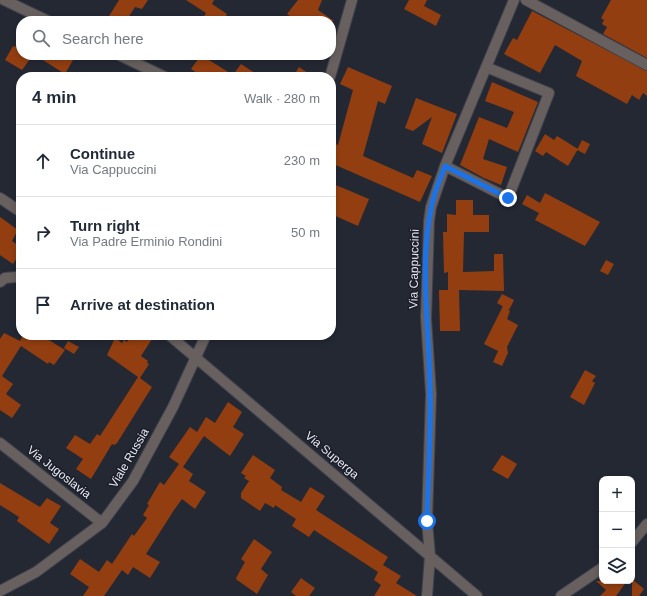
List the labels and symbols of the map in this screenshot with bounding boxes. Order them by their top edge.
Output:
route end [499,189,517,207]
street label: Via Cappuccini [406,229,422,309]
street label: Viale Russia [106,425,152,490]
street label: Via Superga [302,428,362,482]
street label: Via Jugoslavia [24,443,94,501]
route start [418,512,436,530]

